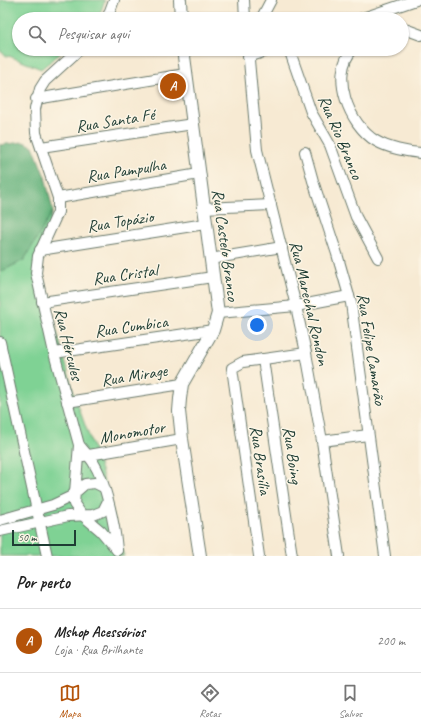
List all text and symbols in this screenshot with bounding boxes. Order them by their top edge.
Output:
search box [12,12,409,56]
icon: search [26,23,48,45]
text: Pesquisar aqui [58,25,129,44]
pin: A [160,71,186,101]
street label: Rua Rio Branco [313,92,368,183]
street label: Rua Santa Fé [74,104,158,137]
street label: Rua Pampulha [85,154,168,187]
street label: Rua Castelo Branco [207,188,244,303]
street label: Rua Topázio [86,206,157,237]
street label: Rua Marechal Rondon [285,239,334,369]
street label: Rua Cristal [91,259,162,289]
street label: Rua Felipe Camarão [352,292,391,407]
street label: Rua Hércules [49,306,88,384]
street label: Rua Cumbica [93,311,170,342]
your location [247,315,267,335]
street label: Rua Mirage [100,360,170,391]
street label: Monomotor [98,416,168,449]
street label: Rua Brasília [245,424,276,497]
street label: Rua Boing [278,425,307,487]
scale bar [12,528,76,547]
text: 50 m [18,530,37,544]
text: Por perto [16,572,70,593]
text: Mshop Acessórios [54,623,145,642]
text: A [26,633,32,649]
text: 200 m [377,633,405,649]
text: Loja · Rua Brilhante [54,642,142,658]
tab: Mapa [59,682,81,720]
tab: Rotas [199,682,221,720]
tab: Salvos [339,682,362,720]

